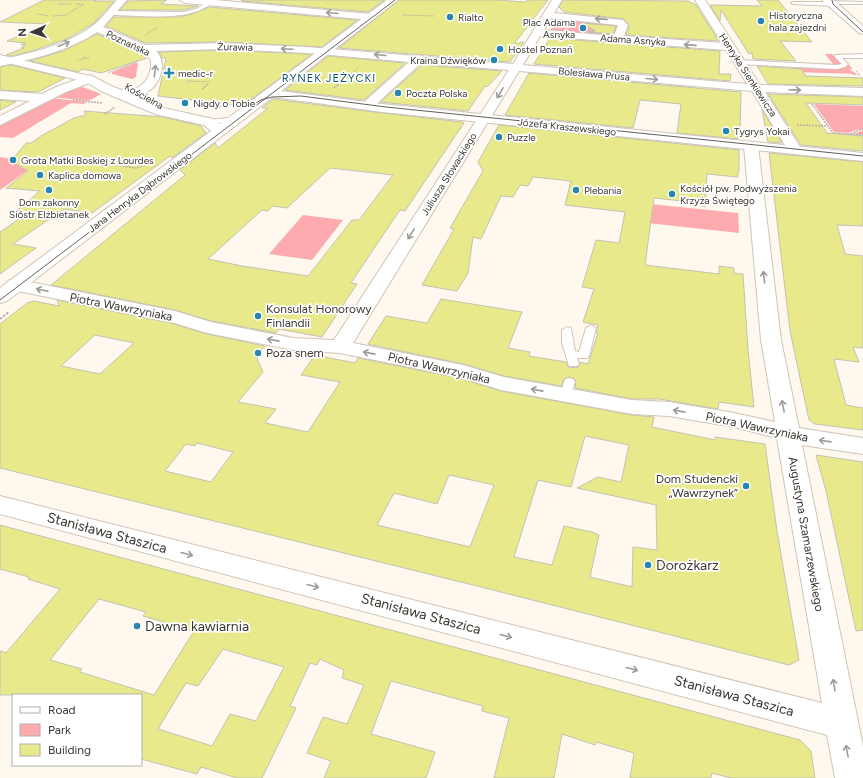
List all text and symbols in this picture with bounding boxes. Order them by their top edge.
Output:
place label: Historyczna hala zajezdni [769,9,826,34]
one-way arrow [326,10,339,17]
place label: Rialto [458,11,484,24]
north arrow [12,12,52,52]
marker: Rialto [445,12,455,22]
place label: Plac Adama Asnyka [523,16,575,41]
one-way arrow [595,16,608,23]
marker: Historyczna hala zajezdni [756,16,766,26]
marker: Plac Adama Asnyka [578,23,588,33]
street label: Poznańska [104,27,152,59]
text: N [16,28,29,37]
street label: Adama Asnyka [600,31,666,49]
street label: Henryka Sienkiewicza [716,31,780,119]
one-way arrow [58,40,70,47]
street label: Żurawia [217,40,253,54]
one-way arrow [684,41,697,48]
place label: Hostel Poznań [508,43,573,56]
marker: Hostel Poznań [495,44,505,54]
one-way arrow [281,45,294,52]
one-way arrow [374,52,387,59]
place label: Kraina Dźwięków [410,54,486,67]
marker: Kraina Dźwięków [489,55,499,65]
one-way arrow [152,64,159,77]
street label: Bolesława Prusa [558,64,630,84]
marker: medic-r [163,67,175,79]
place label: medic-r [178,67,214,80]
district label: RYNEK JEŻYCKI [282,72,376,85]
one-way arrow [645,75,658,82]
street label: Kościelna [122,80,166,112]
one-way arrow [788,86,801,93]
place label: Poczta Polska [406,87,467,100]
one-way arrow [496,87,504,99]
marker: Poczta Polska [393,88,403,98]
place label: Nigdy o Tobie [193,97,256,110]
marker: Nigdy o Tobie [180,98,190,108]
street label: Józefa Kraszewskiego [517,115,617,139]
place label: Tygrys Yokai [734,125,790,138]
marker: Tygrys Yokai [721,126,731,136]
street label: Juliusza Słowackiego [418,130,480,218]
place label: Puzzle [507,131,536,144]
marker: Puzzle [494,132,504,142]
street label: Jana Henryka Dąbrowskiego [86,149,195,235]
place label: Grota Matki Boskiej z Lourdes [21,154,154,167]
marker: Grota Matki Boskiej z Lourdes [8,155,18,165]
place label: Kaplica domowa [48,169,121,182]
marker: Kaplica domowa [35,170,45,180]
place label: Kościół pw. Podwyższenia Krzyża Świętego [680,182,797,207]
place label: Plebania [584,184,621,197]
marker: Dom zakonny Sióstr Elżbietanek [44,185,54,195]
marker: Plebania [571,185,581,195]
marker: Kościół pw. Podwyższenia Krzyża Świętego [667,189,677,199]
place label: Dom zakonny Sióstr Elżbietanek [9,196,89,221]
one-way arrow [407,228,415,239]
one-way arrow [761,271,768,284]
one-way arrow [36,286,49,294]
street label: Piotra Wawrzyniaka [68,290,174,324]
place label: Konsulat Honorowy Finlandii [266,302,372,330]
marker: Konsulat Honorowy Finlandii [253,311,263,321]
one-way arrow [267,335,280,343]
place label: Poza snem [266,346,324,360]
marker: Poza snem [253,348,263,358]
one-way arrow [363,349,376,357]
street label: Piotra Wawrzyniaka [387,349,491,387]
one-way arrow [531,385,544,393]
one-way arrow [779,400,787,413]
one-way arrow [673,407,686,415]
street label: Piotra Wawrzyniaka [704,409,810,445]
one-way arrow [819,437,832,445]
street label: Augustyna Szamarzewskiego [785,455,827,613]
place label: Dom Studencki „Wawrzynek” [656,472,738,500]
marker: Dom Studencki „Wawrzynek” [741,481,751,491]
street label: Stanisława Staszica [45,509,169,557]
one-way arrow [180,550,193,558]
place label: Dorożkarz [656,557,719,574]
marker: Dorożkarz [643,560,653,570]
one-way arrow [306,583,319,590]
street label: Stanisława Staszica [359,590,483,638]
place label: Dawna kawiarnia [145,618,249,635]
marker: Dawna kawiarnia [132,621,142,631]
one-way arrow [499,633,512,641]
one-way arrow [625,666,638,673]
street label: Stanisława Staszica [672,672,796,720]
one-way arrow [830,679,838,692]
legend [12,694,142,766]
text: Road [48,703,76,717]
text: Park [48,723,71,737]
text: Building [48,743,91,757]
one-way arrow [842,745,850,758]

